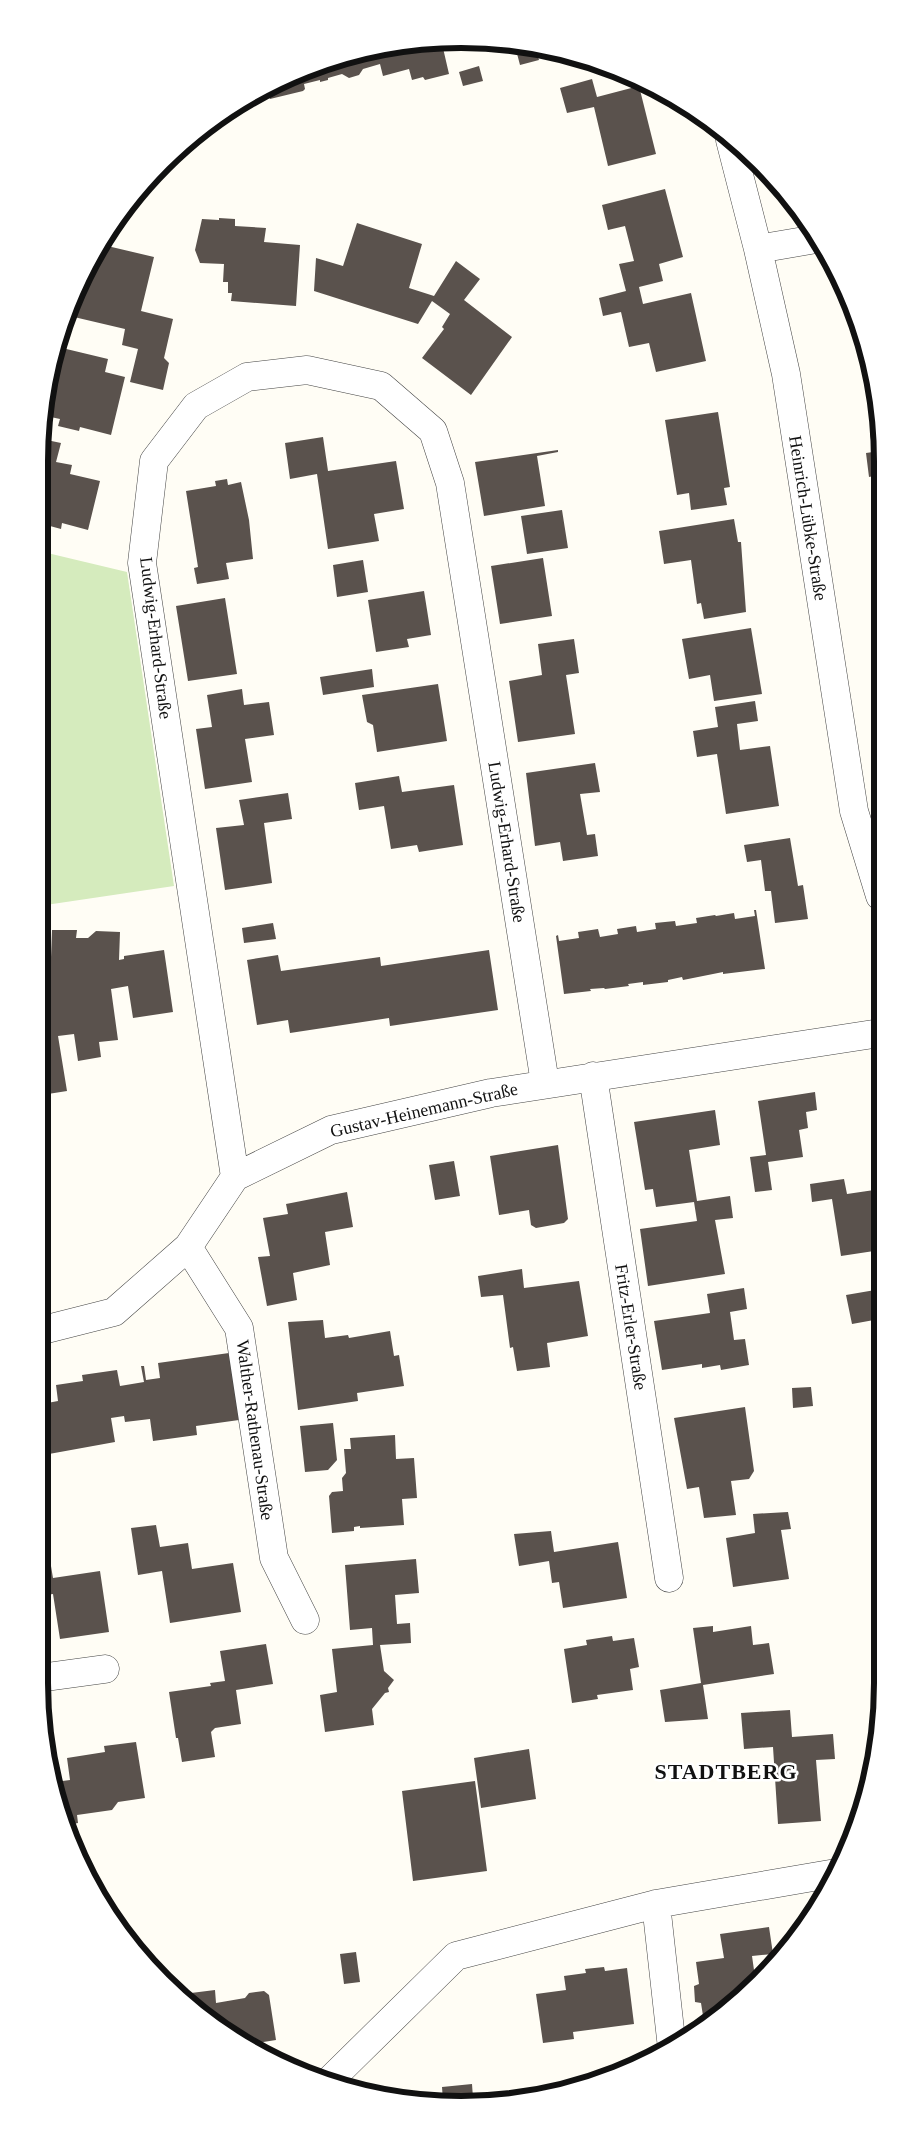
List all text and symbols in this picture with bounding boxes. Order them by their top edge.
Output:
street label: Heinrich-Lübke-Straße [785,434,831,602]
street label: Ludwig-Erhard-Straße [136,556,176,720]
street label: Ludwig-Erhard-Straße [484,760,530,924]
street label: Gustav-Heinemann-Straße [328,1079,520,1141]
street label: Fritz-Erler-Straße [611,1262,651,1392]
street label: Walther-Rathenau-Straße [232,1338,278,1522]
district label: STADTBERG [654,1759,798,1784]

